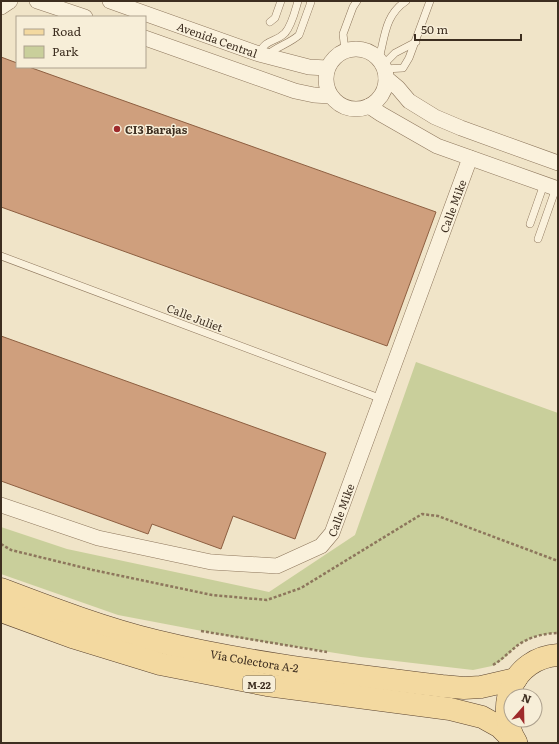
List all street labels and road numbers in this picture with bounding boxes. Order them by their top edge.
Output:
street label: Avenida Central [175,18,260,61]
street label: Calle Mike [435,177,470,235]
street label: Calle Juliet [165,299,226,335]
street label: Calle Mike [323,481,358,539]
street label: Vía Colectora A-2 [209,645,300,676]
road number: M-22 [243,676,275,692]

